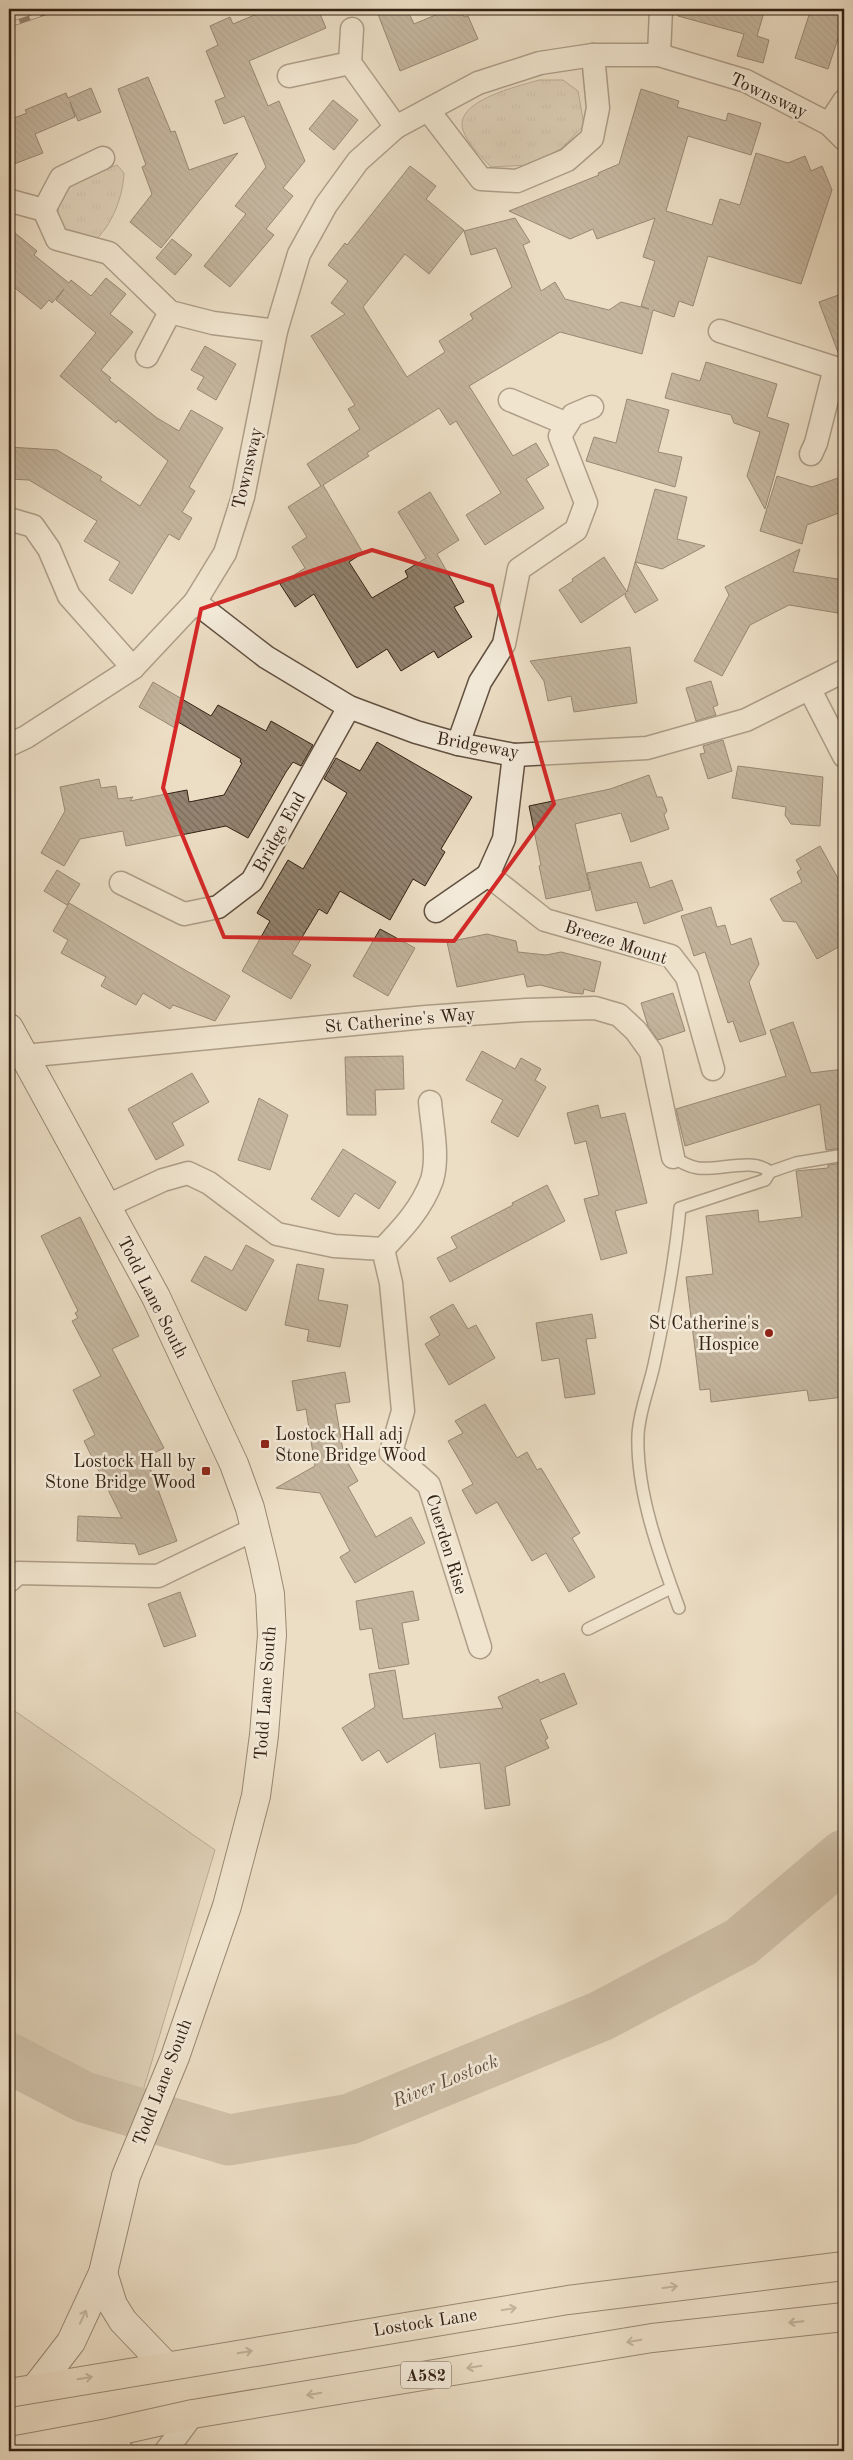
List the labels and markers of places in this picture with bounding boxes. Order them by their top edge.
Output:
place label: St Catherine's Hospice [649,1315,759,1354]
marker: St Catherine's Hospice [763,1327,775,1339]
place label: Lostock Hall adj Stone Bridge Wood [275,1426,426,1465]
marker: Lostock Hall adj Stone Bridge Wood [259,1438,271,1450]
place label: Lostock Hall by Stone Bridge Wood [45,1453,196,1492]
marker: Lostock Hall by Stone Bridge Wood [200,1465,212,1477]

